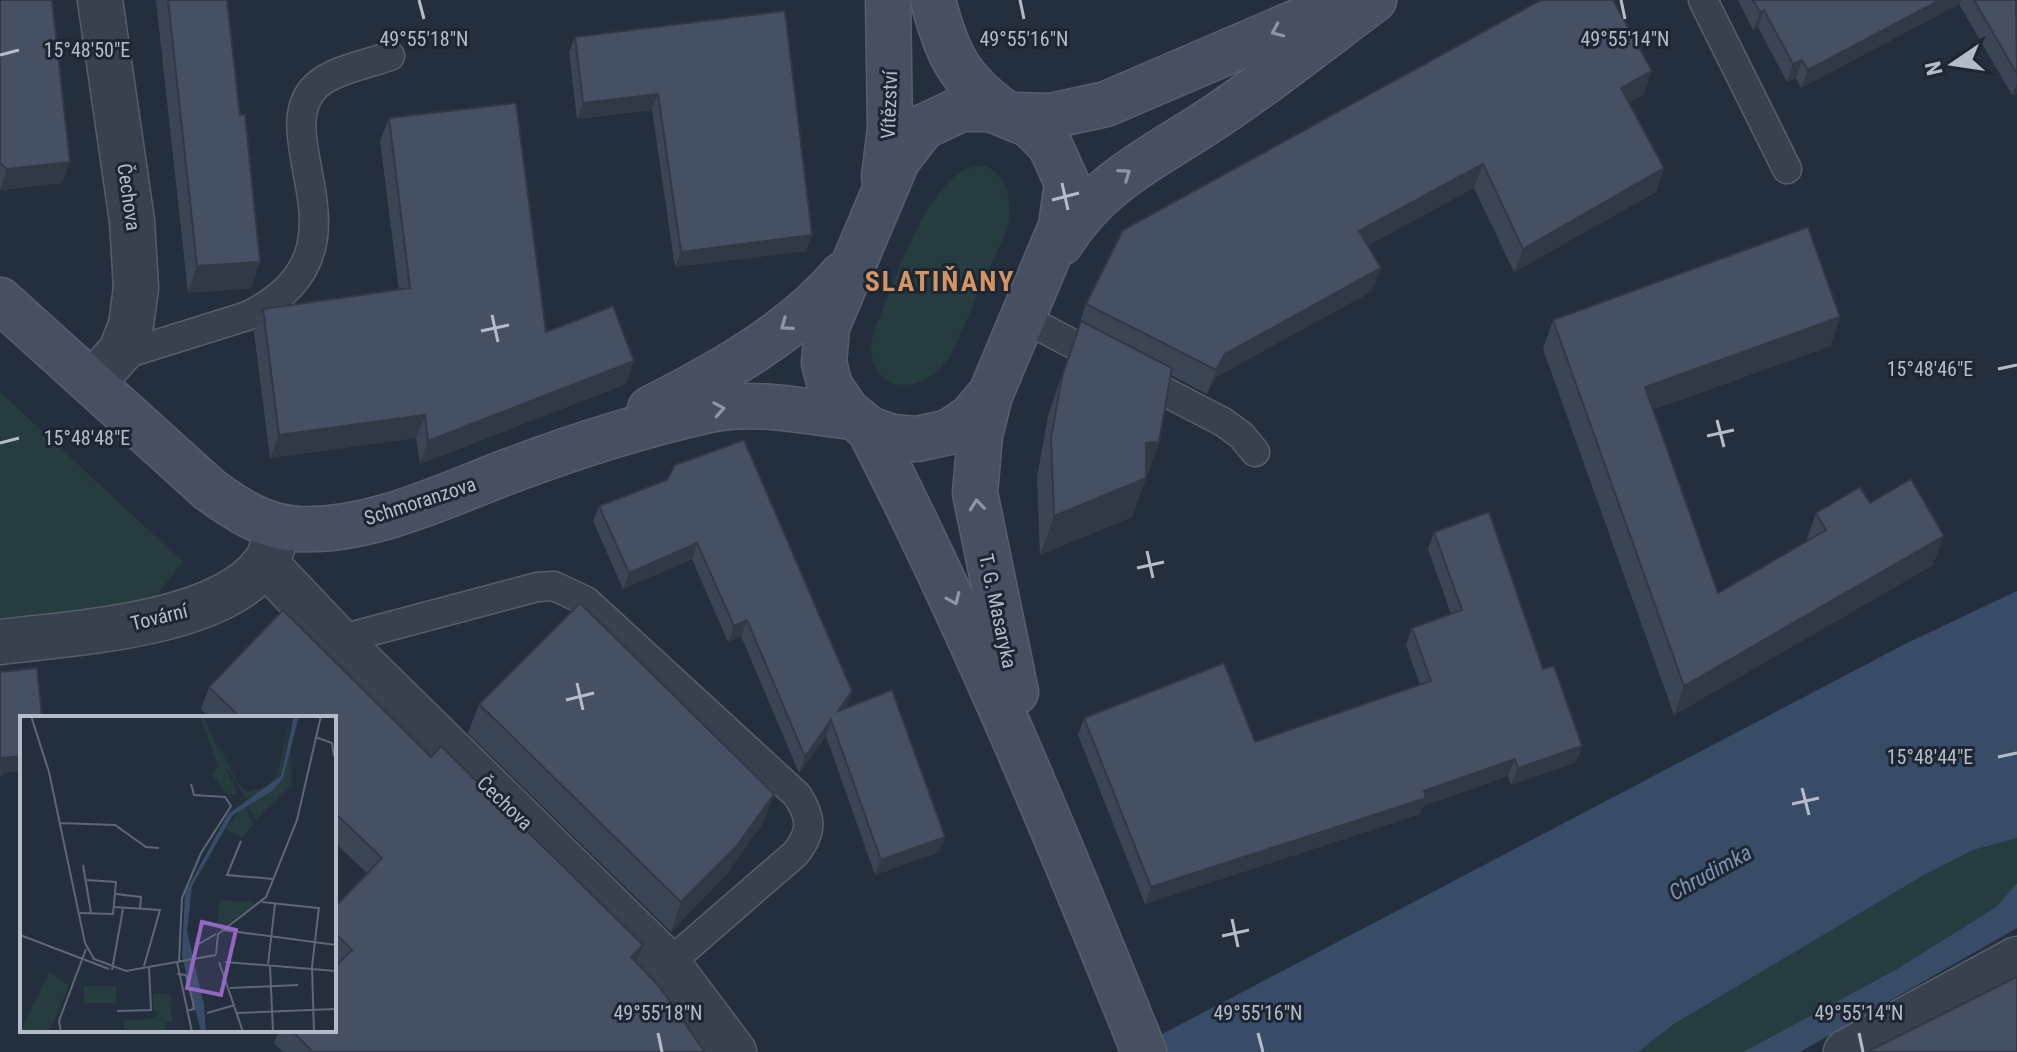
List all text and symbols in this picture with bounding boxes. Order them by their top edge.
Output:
one-way arrow [1271,22,1285,38]
north arrow [1913,24,1993,104]
text: 49°55'18"N [379,27,469,51]
text: 49°55'16"N [979,27,1069,51]
text: 49°55'14"N [1580,27,1670,51]
text: 15°48'50"E [44,38,130,62]
text: N [1920,59,1948,78]
street label: Vítězství [876,69,902,140]
street label: Čechova [112,162,146,232]
one-way arrow [1116,169,1130,184]
district label: SLATIŇANY [865,265,1015,298]
one-way arrow [780,316,795,330]
text: 15°48'46"E [1887,357,1973,381]
one-way arrow [712,401,725,418]
text: 15°48'48"E [44,426,130,450]
street label: Schmoranzova [361,472,479,530]
one-way arrow [968,498,985,511]
street label: T. G. Masaryka [974,552,1022,670]
one-way arrow [944,591,960,606]
street label: Tovární [128,598,191,636]
inset map [20,716,336,1032]
text: 15°48'44"E [1887,745,1973,769]
street label: Čechova [472,771,538,835]
water label: Chrudimka [1665,840,1756,905]
text: 49°55'18"N [613,1001,703,1025]
text: 49°55'16"N [1213,1001,1303,1025]
text: 49°55'14"N [1814,1001,1904,1025]

